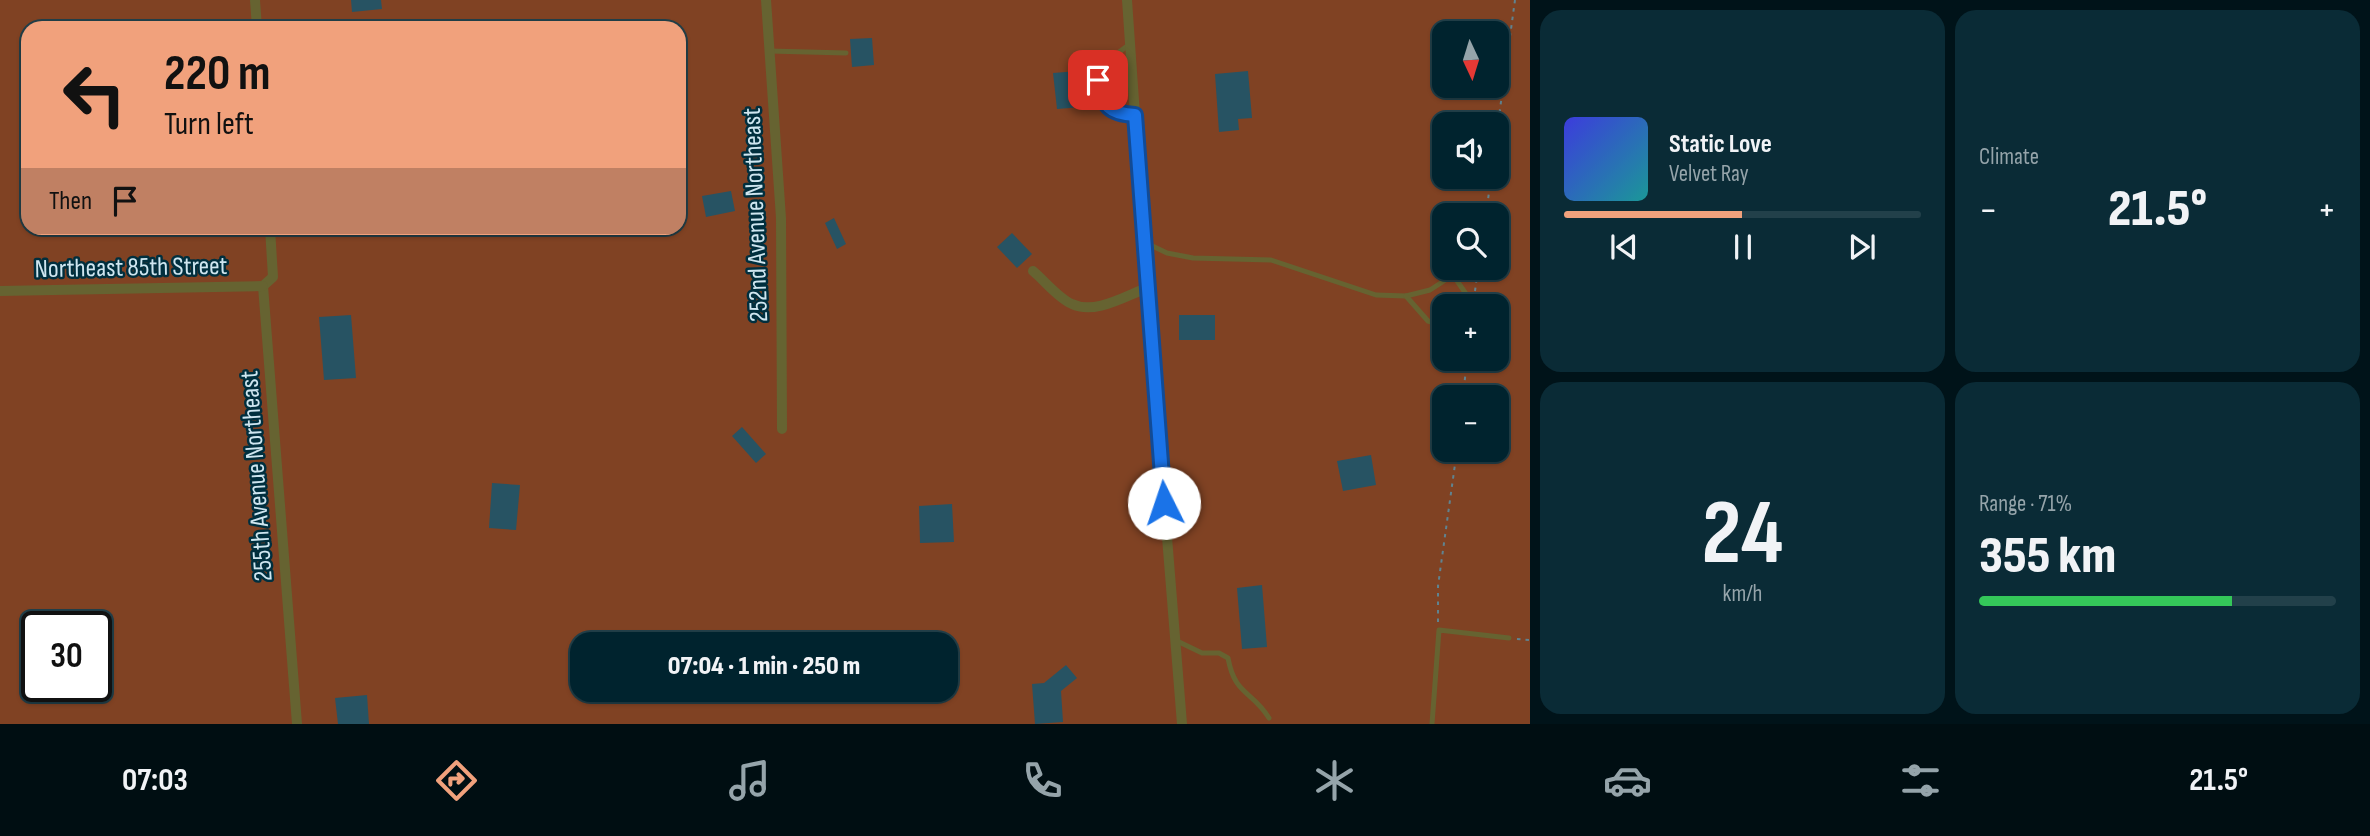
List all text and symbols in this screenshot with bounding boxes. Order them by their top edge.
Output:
north arrow [1432,21,1508,98]
map controls [1432,21,1509,462]
text: 220 m [164,45,270,104]
icon: left [49,49,140,140]
pin [1068,50,1128,110]
icon: arrive [1079,61,1117,99]
text: Turn left [164,105,254,144]
street label: 252nd Avenue Northeast [737,107,775,323]
button: sound [1432,112,1509,189]
text: Static Love [1669,129,1772,160]
text: Climate [1979,143,2039,171]
text: Velvet Ray [1669,160,1749,188]
text: 21.5° [2108,178,2207,241]
icon: arrive [106,182,144,220]
text: Then [49,186,92,217]
text: − [1979,188,1998,233]
text: + [2317,188,2336,233]
button: search [1432,203,1509,280]
icon: previous [1605,228,1643,266]
icon: pause [1724,228,1762,266]
icon: next [1843,228,1881,266]
street label: Northeast 85th Street [34,251,228,285]
button: + [1432,294,1509,371]
street label: 255th Avenue Northeast [234,370,280,582]
button: − [1432,385,1509,462]
position arrow [1127,466,1201,540]
text: 24 [1702,480,1783,589]
text: Range · 71% [1979,490,2072,518]
text: 355 km [1979,525,2116,588]
text: km/h [1723,580,1762,608]
speed limit sign: 30 [21,611,112,702]
text: 07:04 · 1 min · 250 m [668,651,860,682]
icon: directions [432,756,481,805]
icon: music [725,756,774,805]
icon: phone [1018,756,1067,805]
icon: climate [1310,756,1359,805]
icon: car [1603,756,1652,805]
icon: filters [1896,756,1945,805]
text: 07:03 [122,761,188,800]
text: 21.5° [2189,761,2248,800]

